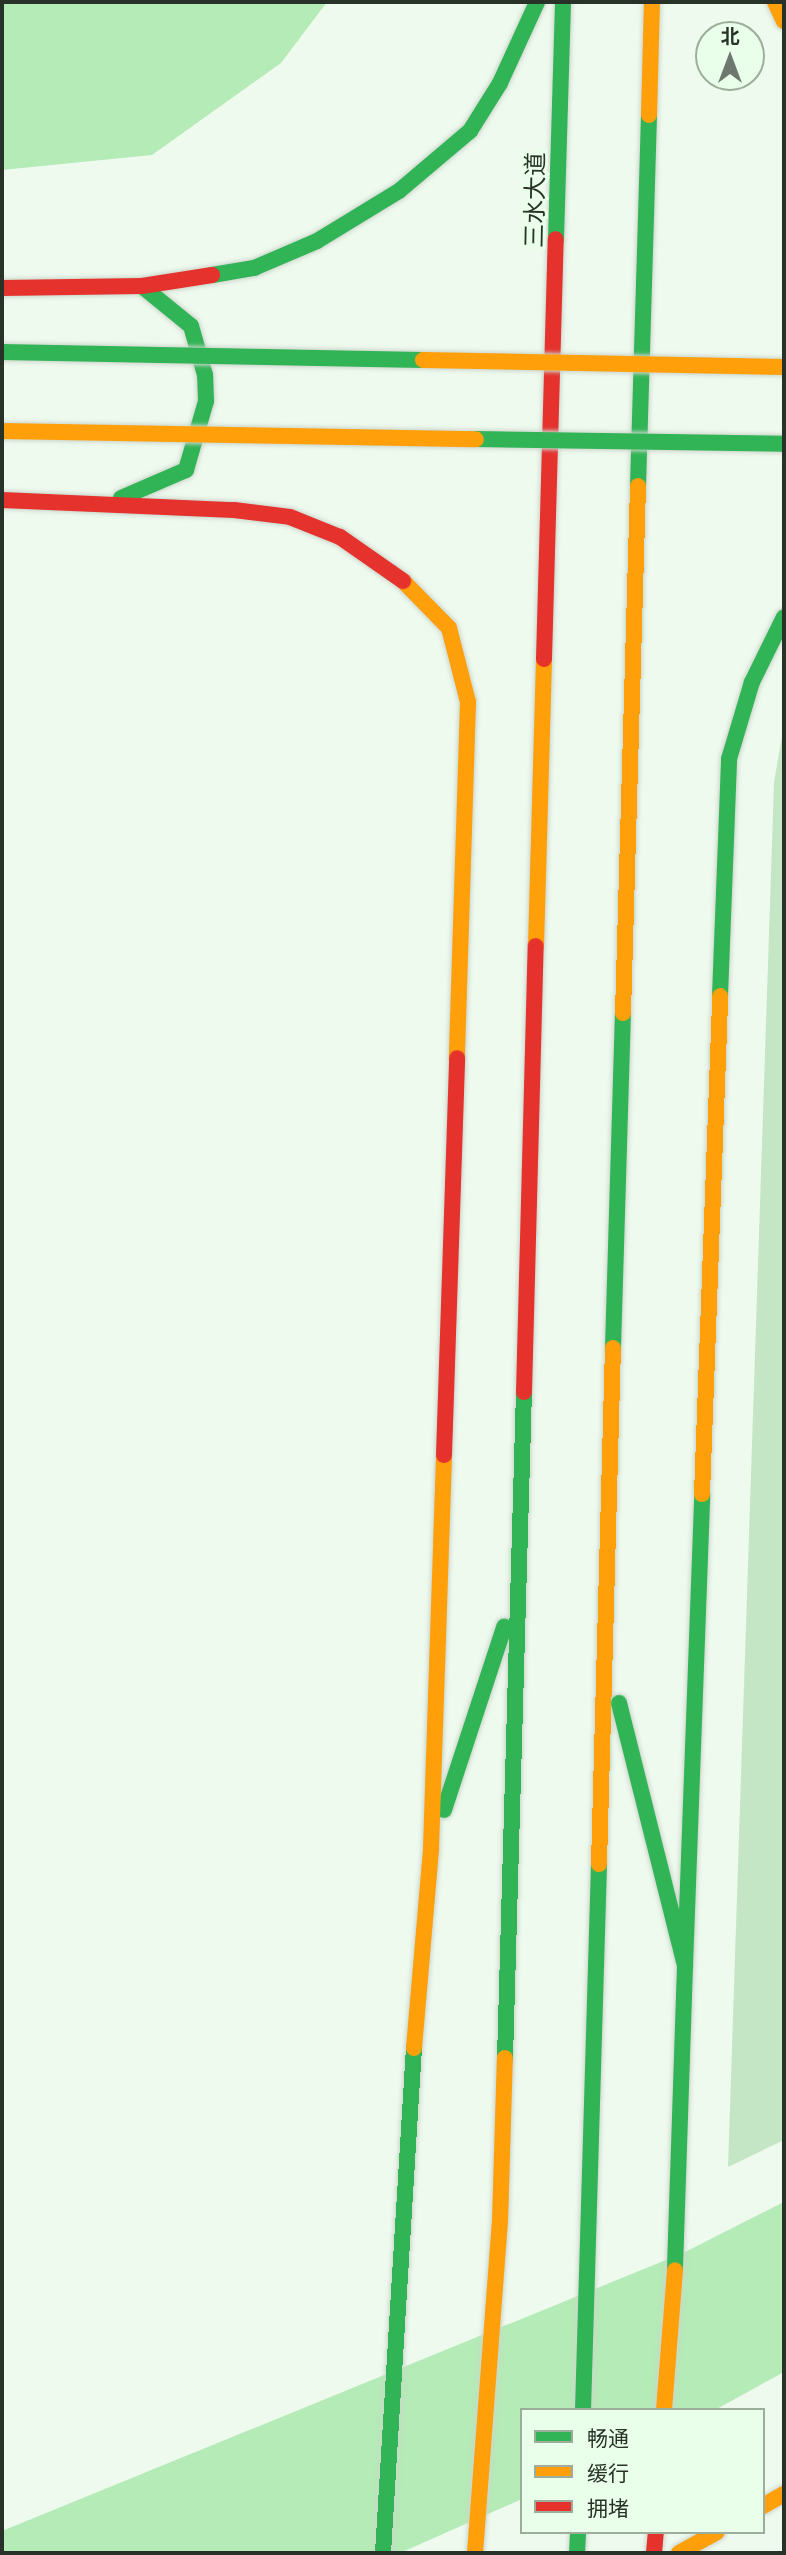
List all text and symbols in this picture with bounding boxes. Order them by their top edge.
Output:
north arrow [695,21,765,91]
text: 北 [720,25,740,48]
street label: 三水大道 [521,152,551,248]
legend [520,2408,765,2534]
text: 畅通 [587,2427,629,2451]
text: 缓行 [587,2462,629,2486]
text: 拥堵 [587,2497,629,2521]

